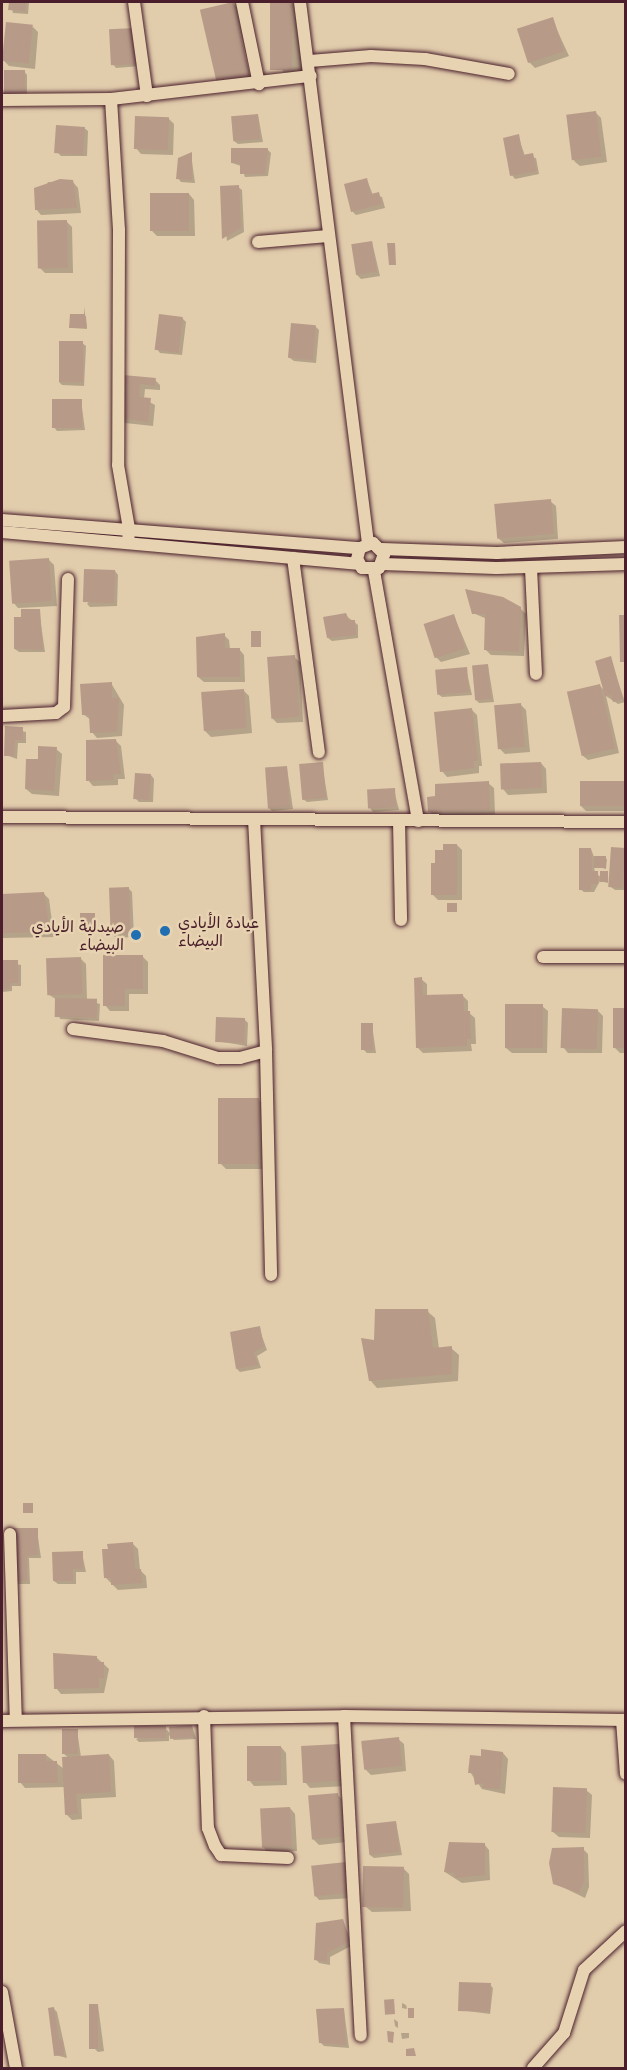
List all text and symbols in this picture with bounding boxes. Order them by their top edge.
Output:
place label: عيادة الأيادي البيضاء [178,912,259,950]
place label: صيدلية الأيادي البيضاء [32,916,124,954]
marker: عيادة الأيادي البيضاء [156,922,174,940]
marker: صيدلية الأيادي البيضاء [129,928,143,942]

